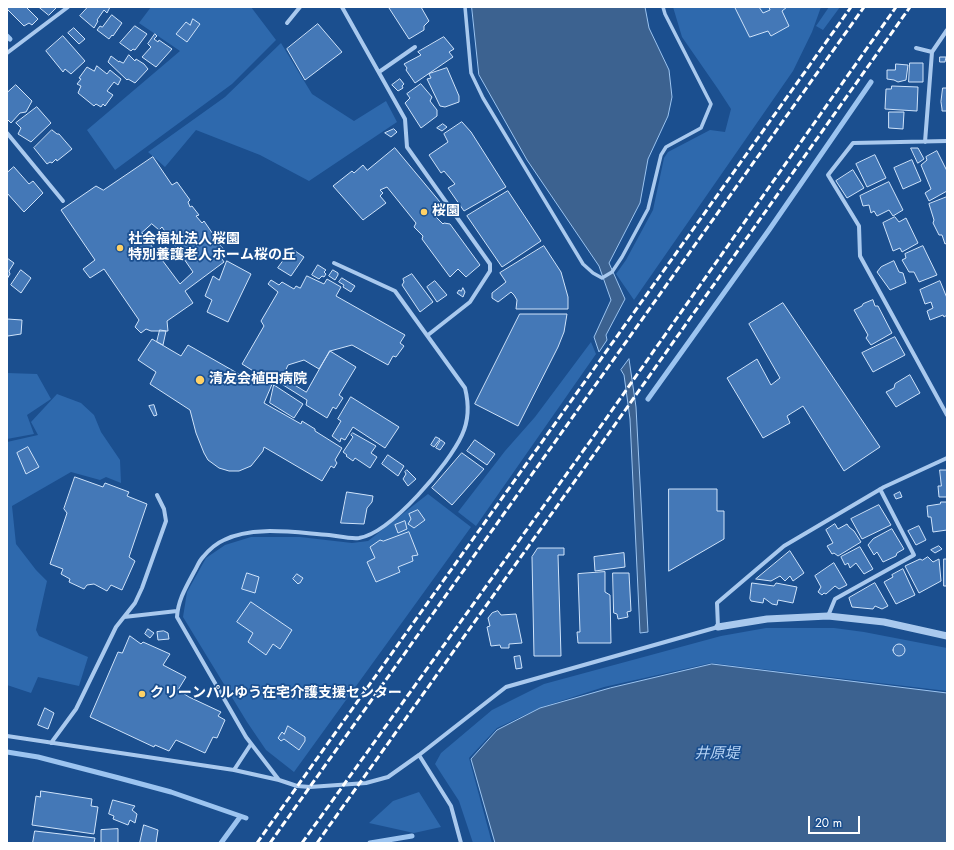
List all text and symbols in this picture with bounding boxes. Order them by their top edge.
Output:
place label: 桜園 [432,204,460,220]
marker: 桜園 [419,207,429,217]
place label: 社会福祉法人桜園 特別養護老人ホーム桜の丘 [128,232,296,264]
marker: 社会福祉法人桜園 特別養護老人ホーム桜の丘 [115,243,125,253]
place label: 清友会植田病院 [209,372,307,388]
marker: 清友会植田病院 [194,374,206,386]
place label: クリーンパルゆう在宅介護支援センター [150,686,402,702]
marker: クリーンパルゆう在宅介護支援センター [137,689,147,699]
water label: 井原堤 [695,745,739,763]
scale bar [810,808,862,834]
text: 20 m [815,814,842,832]

